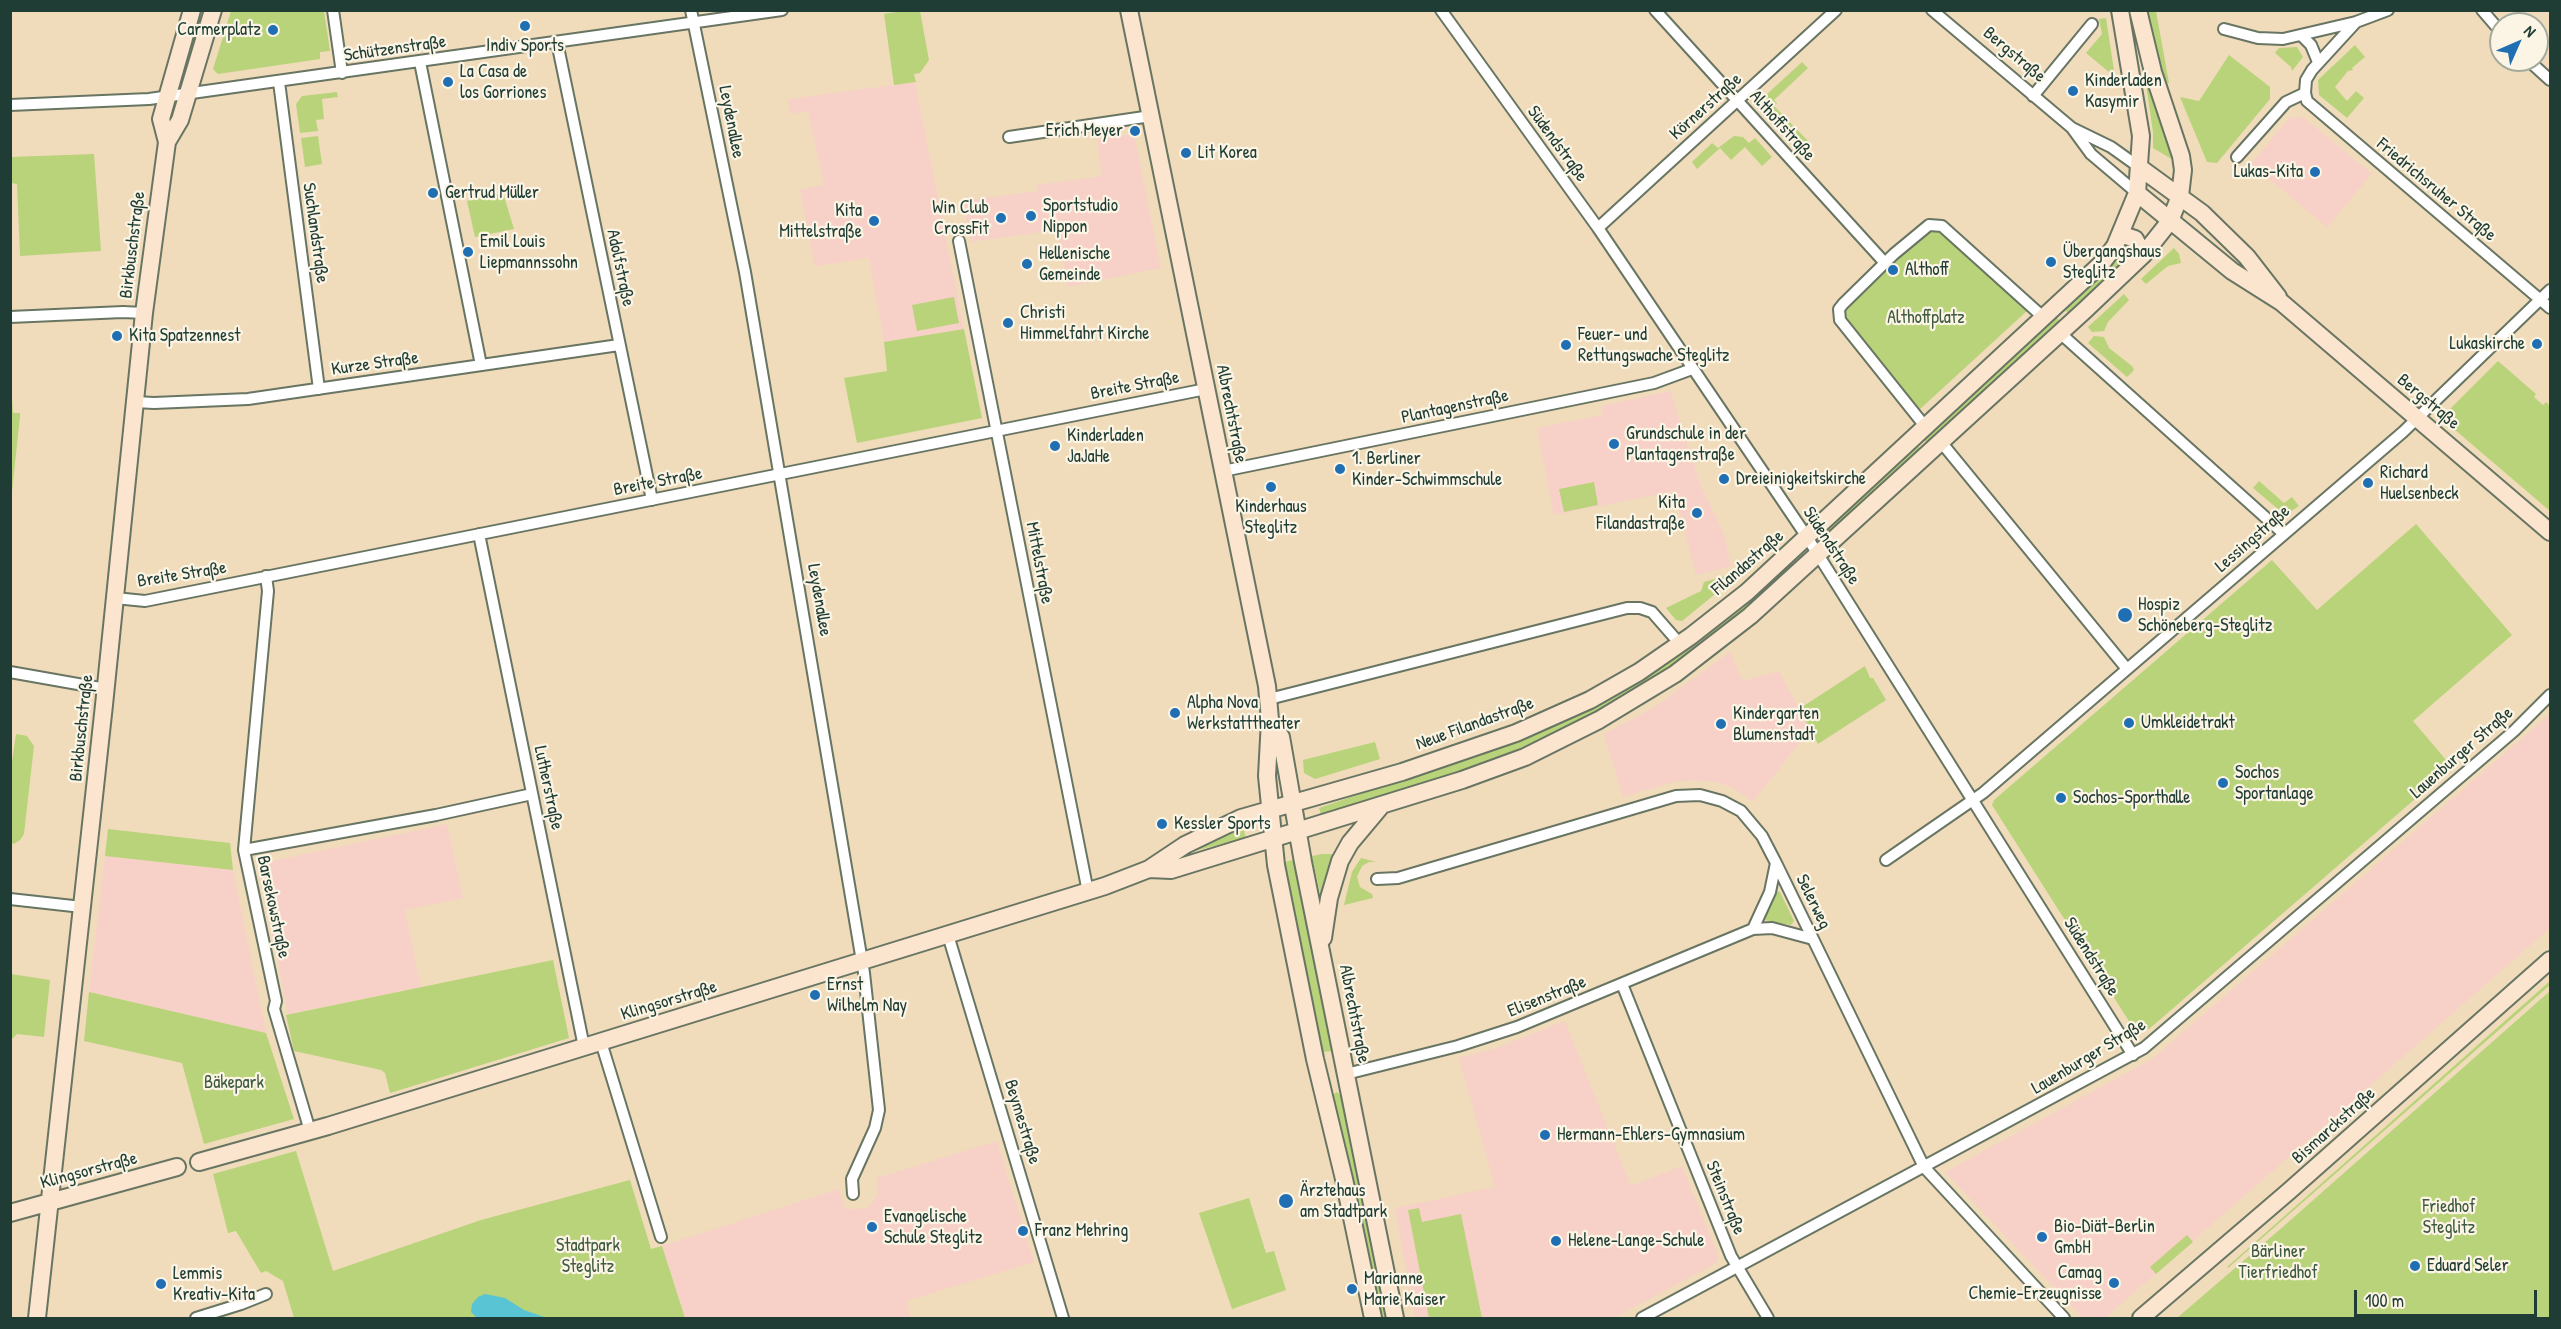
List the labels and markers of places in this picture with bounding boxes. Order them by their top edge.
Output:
place label: Carmerplatz [177,19,261,41]
marker: Indiv Sports [518,19,532,33]
marker: Carmerplatz [266,23,280,37]
place label: Indiv Sports [486,35,564,57]
place label: La Casa de los Gorriones [460,61,546,104]
place label: Kinderladen Kasymir [2085,70,2162,112]
marker: La Casa de los Gorriones [441,75,455,89]
marker: Kinderladen Kasymir [2066,84,2080,98]
place label: Erich Meyer [1046,120,1123,142]
marker: Erich Meyer [1128,124,1142,138]
place label: Lit Korea [1198,142,1257,164]
marker: Lit Korea [1179,146,1193,160]
place label: Lukas-Kita [2234,161,2303,183]
marker: Lukas-Kita [2308,165,2322,179]
place label: Gertrud Müller [445,182,539,204]
marker: Gertrud Müller [426,186,440,200]
place label: Sportstudio Nippon [1043,195,1118,238]
place label: Win Club CrossFit [932,197,989,240]
place label: Kita Mittelstraße [779,200,862,242]
marker: Sportstudio Nippon [1024,209,1038,223]
marker: Win Club CrossFit [994,211,1008,225]
marker: Kita Mittelstraße [867,214,881,228]
place label: Emil Louis Liepmannssohn [480,231,578,274]
place label: Übergangshaus Steglitz [2063,241,2161,284]
place label: Hellenische Gemeinde [1039,243,1110,286]
marker: Emil Louis Liepmannssohn [461,245,475,259]
marker: Übergangshaus Steglitz [2044,255,2058,269]
marker: Hellenische Gemeinde [1020,257,1034,271]
place label: Althoff [1905,259,1949,281]
marker: Althoff [1886,263,1900,277]
place label: Christi Himmelfahrt Kirche [1020,302,1149,344]
marker: Christi Himmelfahrt Kirche [1001,316,1015,330]
place label: Feuer- und Rettungswache Steglitz [1578,324,1730,366]
place label: Kita Spatzennest [129,325,240,347]
marker: Kita Spatzennest [110,329,124,343]
place label: Lukaskirche [2450,333,2525,355]
marker: Lukaskirche [2530,337,2544,351]
marker: Feuer- und Rettungswache Steglitz [1559,338,1573,352]
place label: Grundschule in der Plantagenstraße [1626,423,1746,466]
place label: Kinderladen JaJaHe [1067,425,1144,468]
marker: Grundschule in der Plantagenstraße [1607,437,1621,451]
marker: Kinderladen JaJaHe [1048,439,1062,453]
place label: 1. Berliner Kinder-Schwimmschule [1352,448,1502,490]
marker: 1. Berliner Kinder-Schwimmschule [1333,462,1347,476]
place label: Richard Huelsenbeck [2380,462,2459,504]
place label: Dreieinigkeitskirche [1736,468,1866,490]
marker: Dreieinigkeitskirche [1717,472,1731,486]
marker: Richard Huelsenbeck [2361,476,2375,490]
marker: Kinderhaus Steglitz [1264,480,1278,494]
place label: Kita Filandastraße [1596,492,1685,534]
place label: Kinderhaus Steglitz [1235,496,1307,538]
marker: Kita Filandastraße [1690,506,1704,520]
place label: Hospiz Schöneberg-Steglitz [2138,594,2272,636]
marker: Hospiz Schöneberg-Steglitz [2116,606,2134,624]
place label: Alpha Nova Werkstatttheater [1187,692,1300,734]
place label: Kindergarten Blumenstadt [1733,703,1819,746]
marker: Alpha Nova Werkstatttheater [1168,706,1182,720]
place label: Umkleidetrakt [2141,712,2235,734]
marker: Umkleidetrakt [2122,716,2136,730]
marker: Kindergarten Blumenstadt [1714,717,1728,731]
place label: Sochos Sportanlage [2235,762,2314,804]
marker: Sochos Sportanlage [2216,776,2230,790]
place label: Sochos-Sporthalle [2073,787,2190,809]
marker: Sochos-Sporthalle [2054,791,2068,805]
place label: Kessler Sports [1174,813,1271,835]
marker: Kessler Sports [1155,817,1169,831]
place label: Ernst Wilhelm Nay [827,974,907,1016]
marker: Ernst Wilhelm Nay [808,988,822,1002]
place label: Hermann-Ehlers-Gymnasium [1557,1124,1745,1146]
marker: Hermann-Ehlers-Gymnasium [1538,1128,1552,1142]
place label: Ärztehaus am Stadtpark [1300,1180,1387,1222]
marker: Ärztehaus am Stadtpark [1277,1192,1295,1210]
place label: Evangelische Schule Steglitz [884,1206,982,1248]
place label: Bio-Diät-Berlin GmbH [2054,1216,2155,1258]
marker: Evangelische Schule Steglitz [865,1220,879,1234]
place label: Franz Mehring [1035,1220,1128,1242]
marker: Franz Mehring [1016,1224,1030,1238]
place label: Helene-Lange-Schule [1568,1230,1704,1252]
marker: Bio-Diät-Berlin GmbH [2035,1230,2049,1244]
marker: Helene-Lange-Schule [1549,1234,1563,1248]
place label: Eduard Seler [2427,1255,2509,1277]
marker: Eduard Seler [2408,1259,2422,1273]
place label: Camag Chemie-Erzeugnisse [1969,1262,2102,1304]
place label: Lemmis Kreativ-Kita [173,1263,255,1306]
place label: Marianne Marie Kaiser [1364,1268,1446,1310]
marker: Camag Chemie-Erzeugnisse [2107,1276,2121,1290]
marker: Lemmis Kreativ-Kita [154,1277,168,1291]
marker: Marianne Marie Kaiser [1345,1282,1359,1296]

